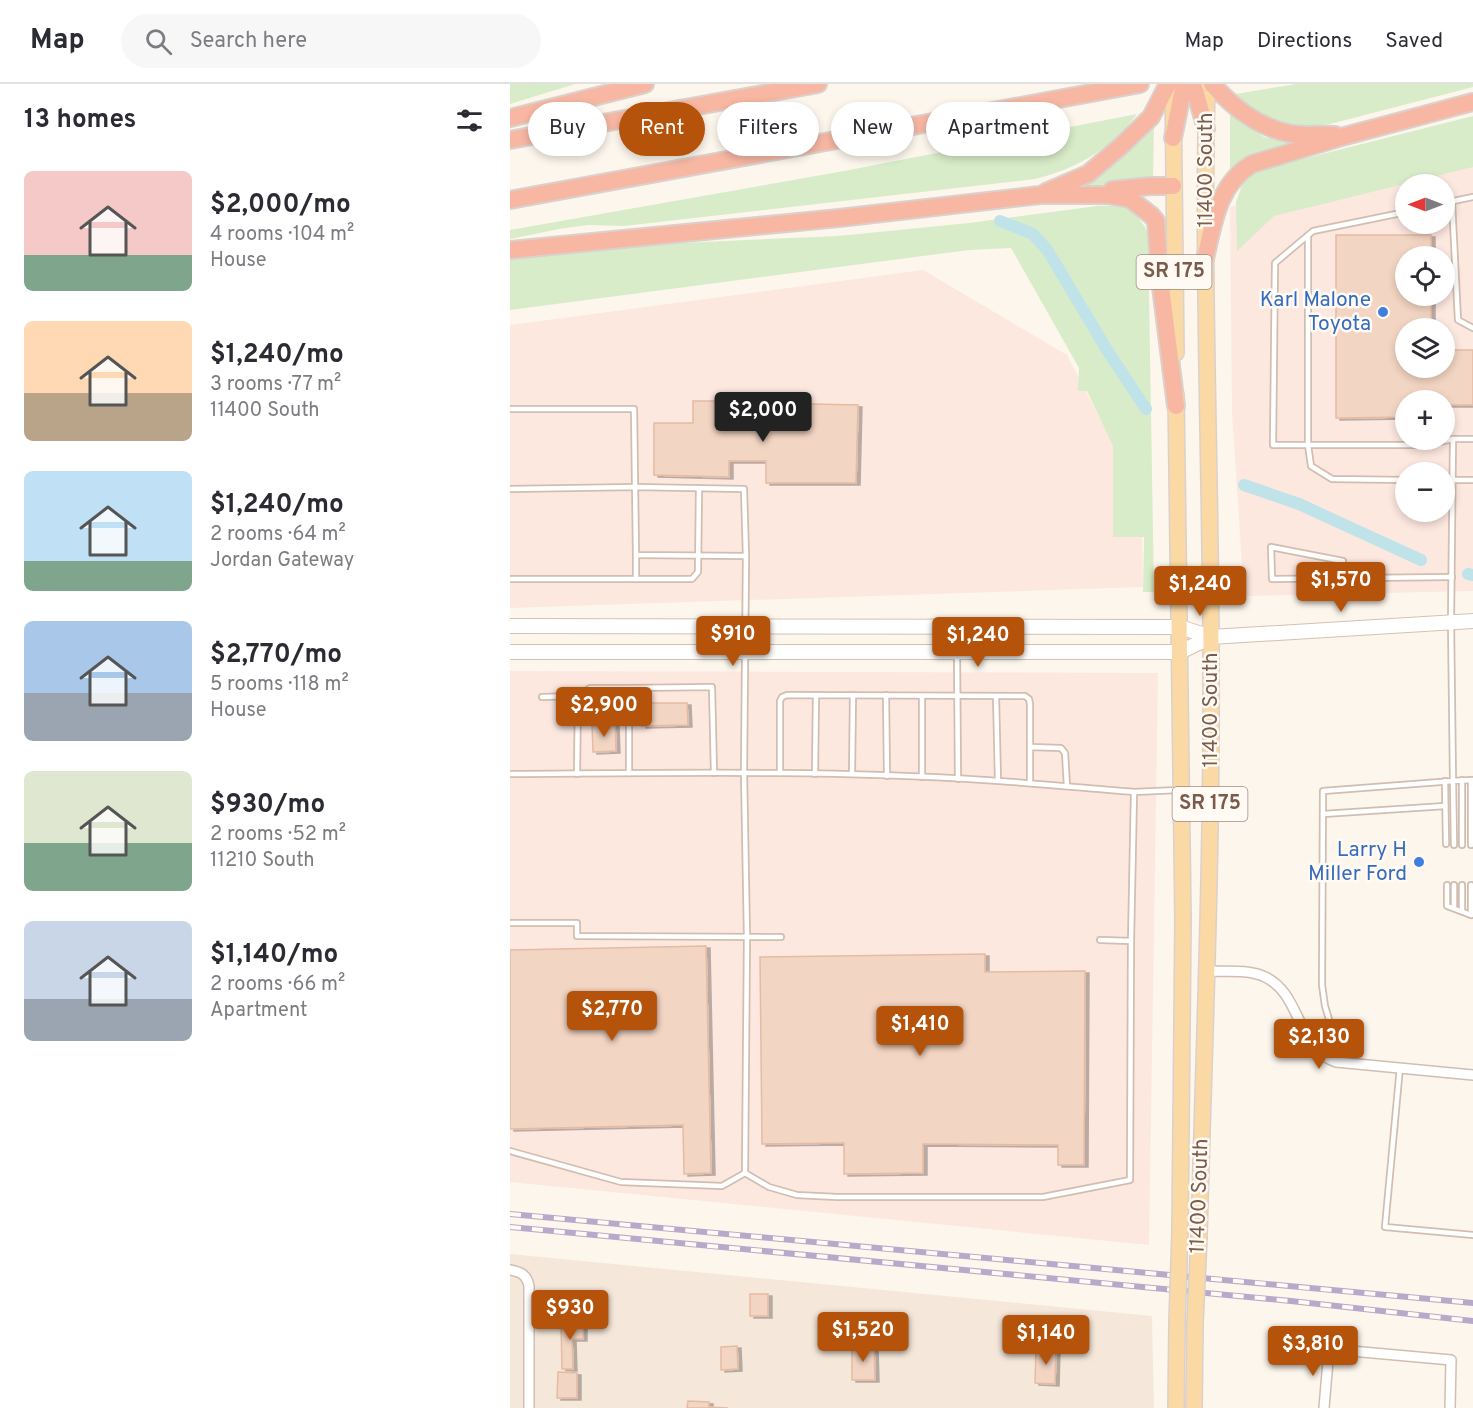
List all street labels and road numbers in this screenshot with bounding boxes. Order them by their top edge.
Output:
street label: 11400 South [1193,112,1220,228]
road number: SR 175 [1136,255,1212,289]
street label: 11400 South [1198,652,1225,768]
road number: SR 175 [1172,787,1248,821]
street label: 11400 South [1184,1138,1216,1254]

